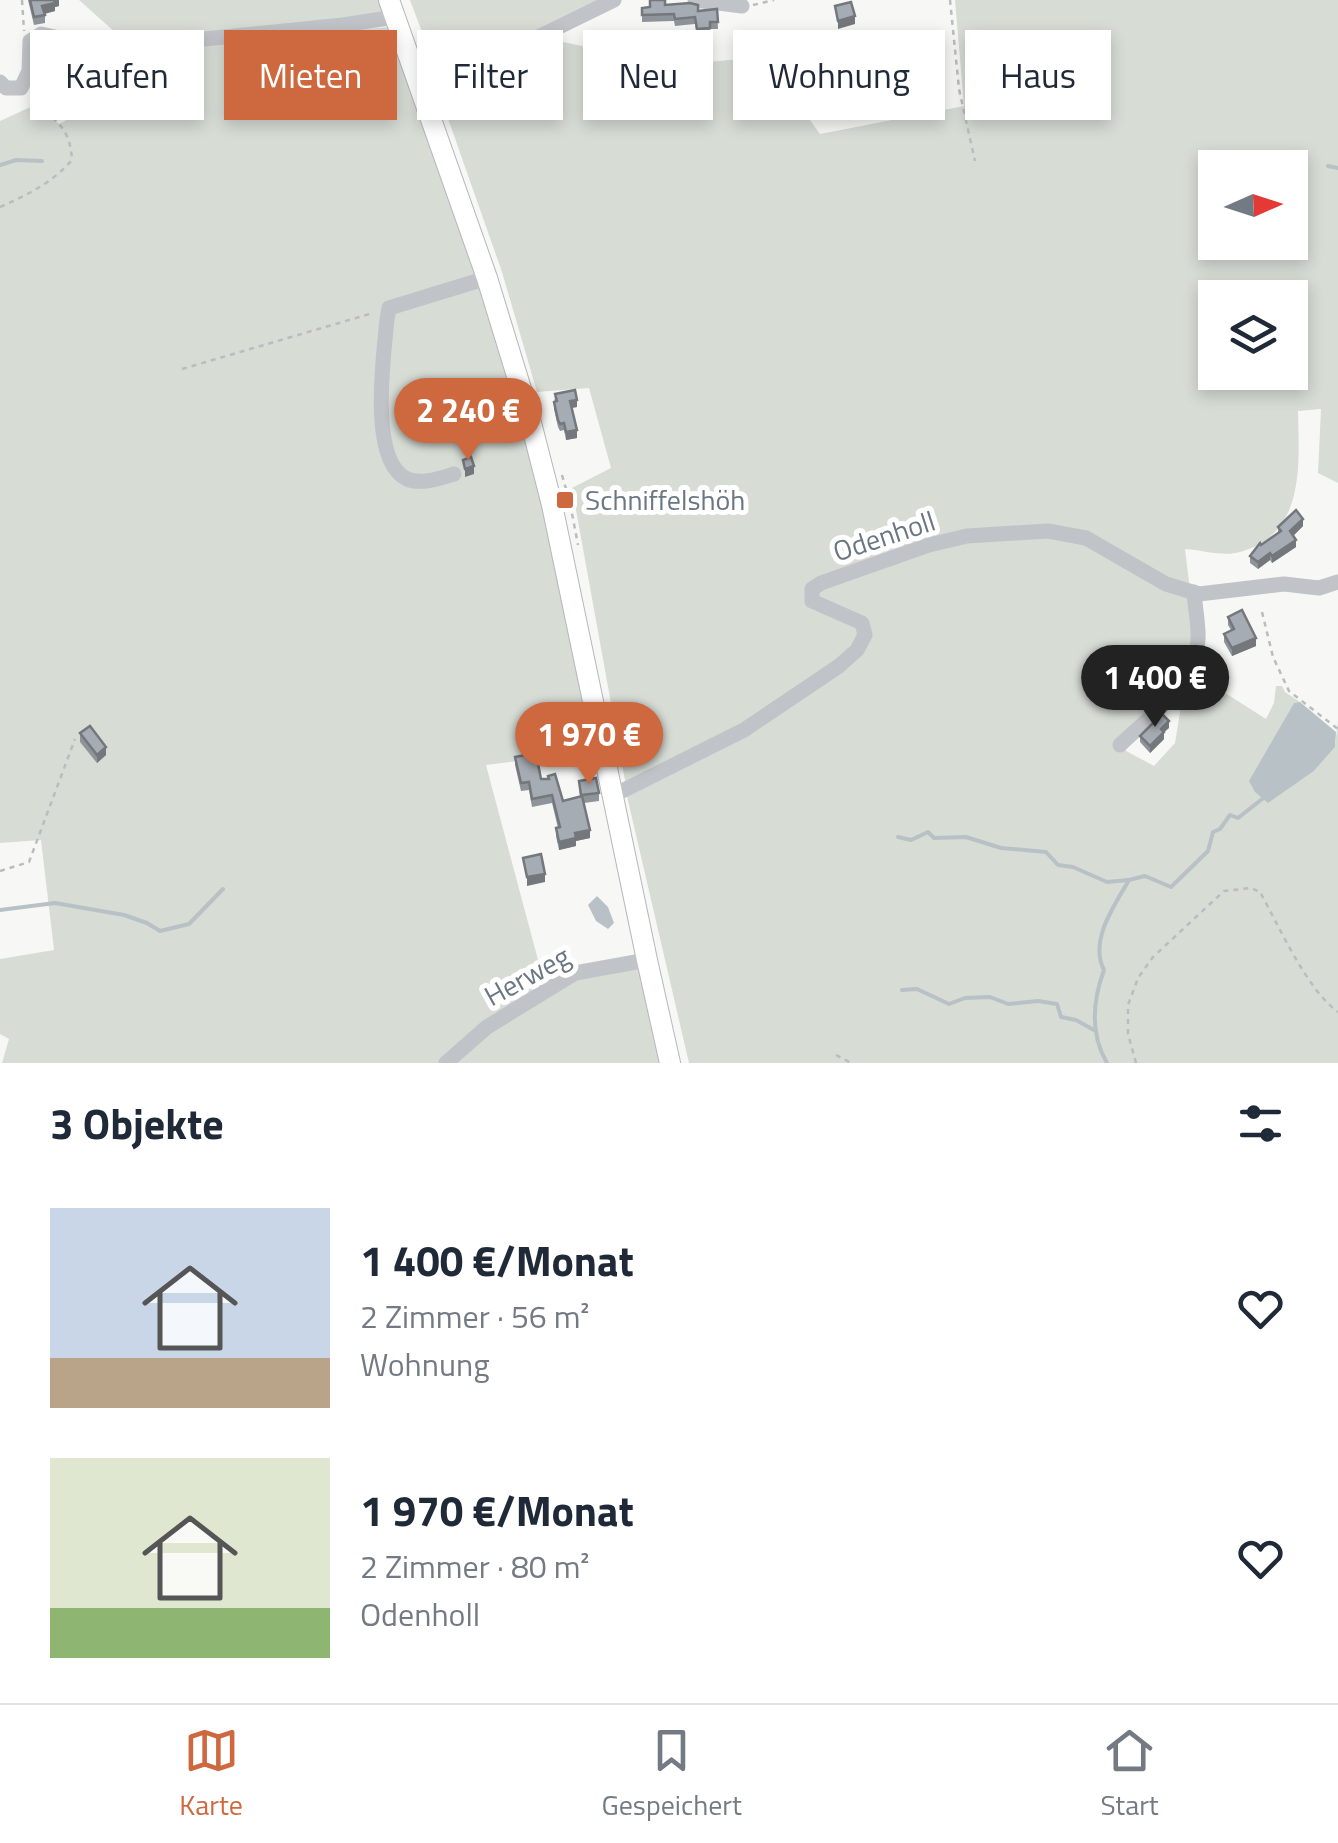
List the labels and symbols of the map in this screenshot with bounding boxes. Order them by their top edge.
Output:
north arrow [1198,150,1308,260]
pin: 2 240 € [376,378,560,463]
place label: Schniffelshöh [585,478,745,521]
marker: Schniffelshöh [554,489,576,511]
street label: Odenholl [827,499,941,572]
pin: 1 400 € [1063,645,1247,730]
pin: 1 970 € [497,702,681,787]
street label: Herweg [476,934,578,1017]

